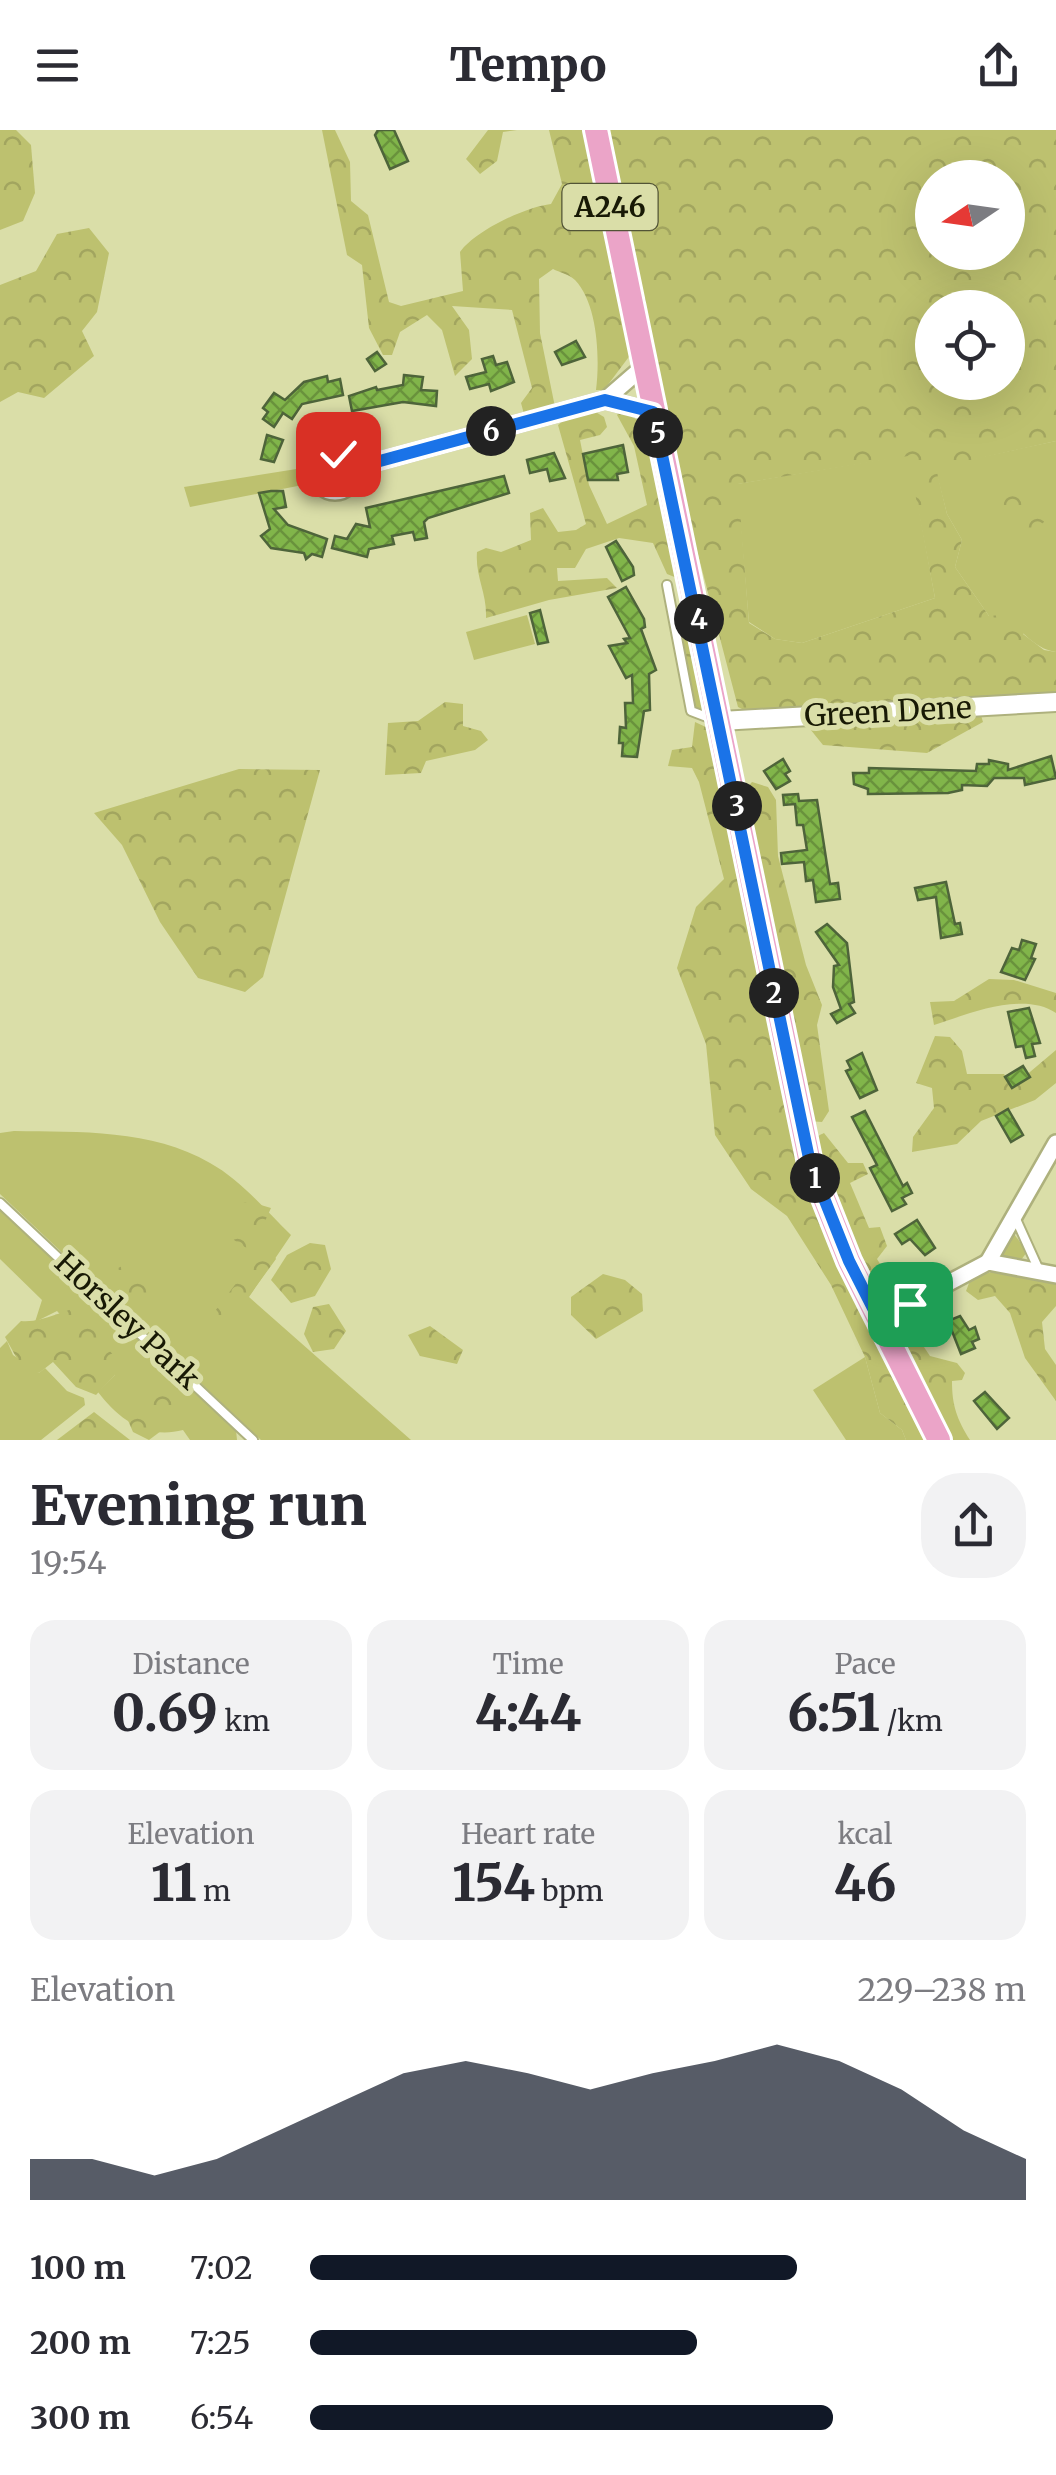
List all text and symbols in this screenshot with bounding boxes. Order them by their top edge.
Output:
text: Tempo [450,37,606,93]
icon: menu [30,38,85,93]
icon: share [971,38,1026,93]
north arrow [915,160,1025,270]
map controls [915,160,1025,400]
road number: A246 [562,184,658,230]
button: locate [915,290,1025,400]
pin: 6 [466,406,516,456]
pin: 5 [633,408,683,458]
pin [296,412,381,497]
text: 6 [482,413,500,449]
text: 5 [650,415,666,451]
icon: check [311,427,366,482]
pin: 4 [674,594,724,644]
text: 4 [690,601,708,637]
street label: Green Dene [803,688,972,734]
pin: 3 [712,781,762,831]
text: 3 [729,788,745,824]
pin: 2 [749,968,799,1018]
text: 2 [766,975,782,1011]
pin: 1 [790,1153,840,1203]
text: 1 [809,1160,821,1196]
street label: Horsley Park [47,1243,208,1397]
pin [868,1262,953,1347]
icon: arrive [883,1277,938,1332]
text: Evening run [30,1471,367,1540]
button: share [921,1473,1026,1578]
text: 19:54 [30,1543,107,1583]
text: Distance [132,1646,250,1682]
text: Time [493,1646,564,1682]
text: Pace [834,1646,896,1682]
text: 0.69 [112,1682,218,1745]
text: 4:44 [475,1682,581,1745]
text: 6:51 [787,1682,880,1745]
text: km [218,1703,270,1739]
text: /km [880,1703,943,1739]
text: Elevation [127,1816,255,1852]
text: Heart rate [461,1816,595,1852]
text: kcal [837,1816,893,1852]
text: 11 [151,1852,196,1915]
text: 154 [452,1852,535,1915]
text: 46 [834,1852,896,1915]
text: m [196,1873,231,1909]
text: bpm [535,1873,604,1909]
text: Elevation [30,1970,175,2010]
text: 229–238 m [857,1970,1026,2010]
text: 100 m [30,2248,126,2288]
text: 7:02 [190,2248,253,2288]
text: 200 m [30,2323,131,2363]
text: 7:25 [190,2323,251,2363]
text: 300 m [30,2398,130,2438]
text: 6:54 [190,2398,253,2438]

